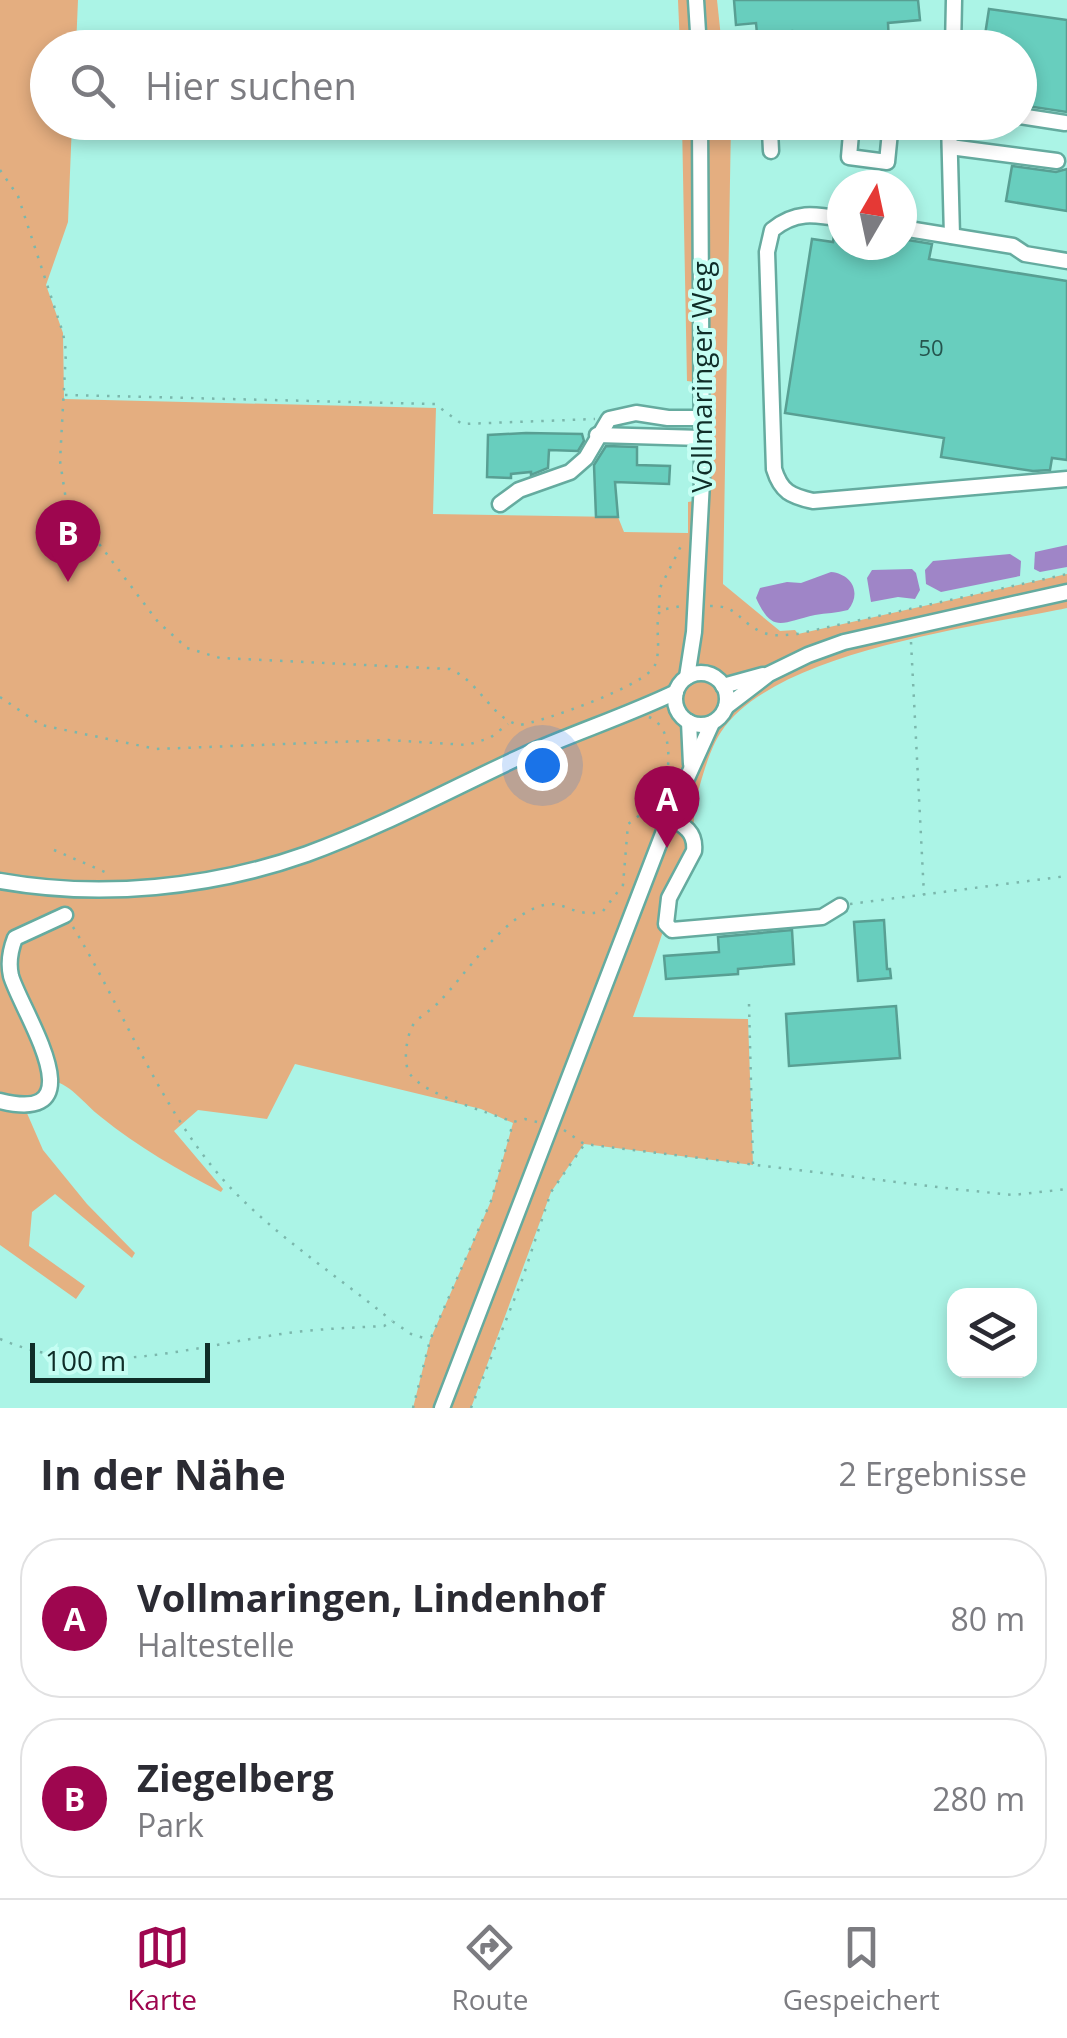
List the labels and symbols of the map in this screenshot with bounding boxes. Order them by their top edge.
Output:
north arrow [827,170,917,260]
street label: Vollmaringer Weg [682,261,720,493]
house number: 50 [918,332,944,362]
pin: B [36,500,100,582]
your location [517,740,568,791]
pin: A [634,766,700,848]
scale bar [30,1338,210,1382]

